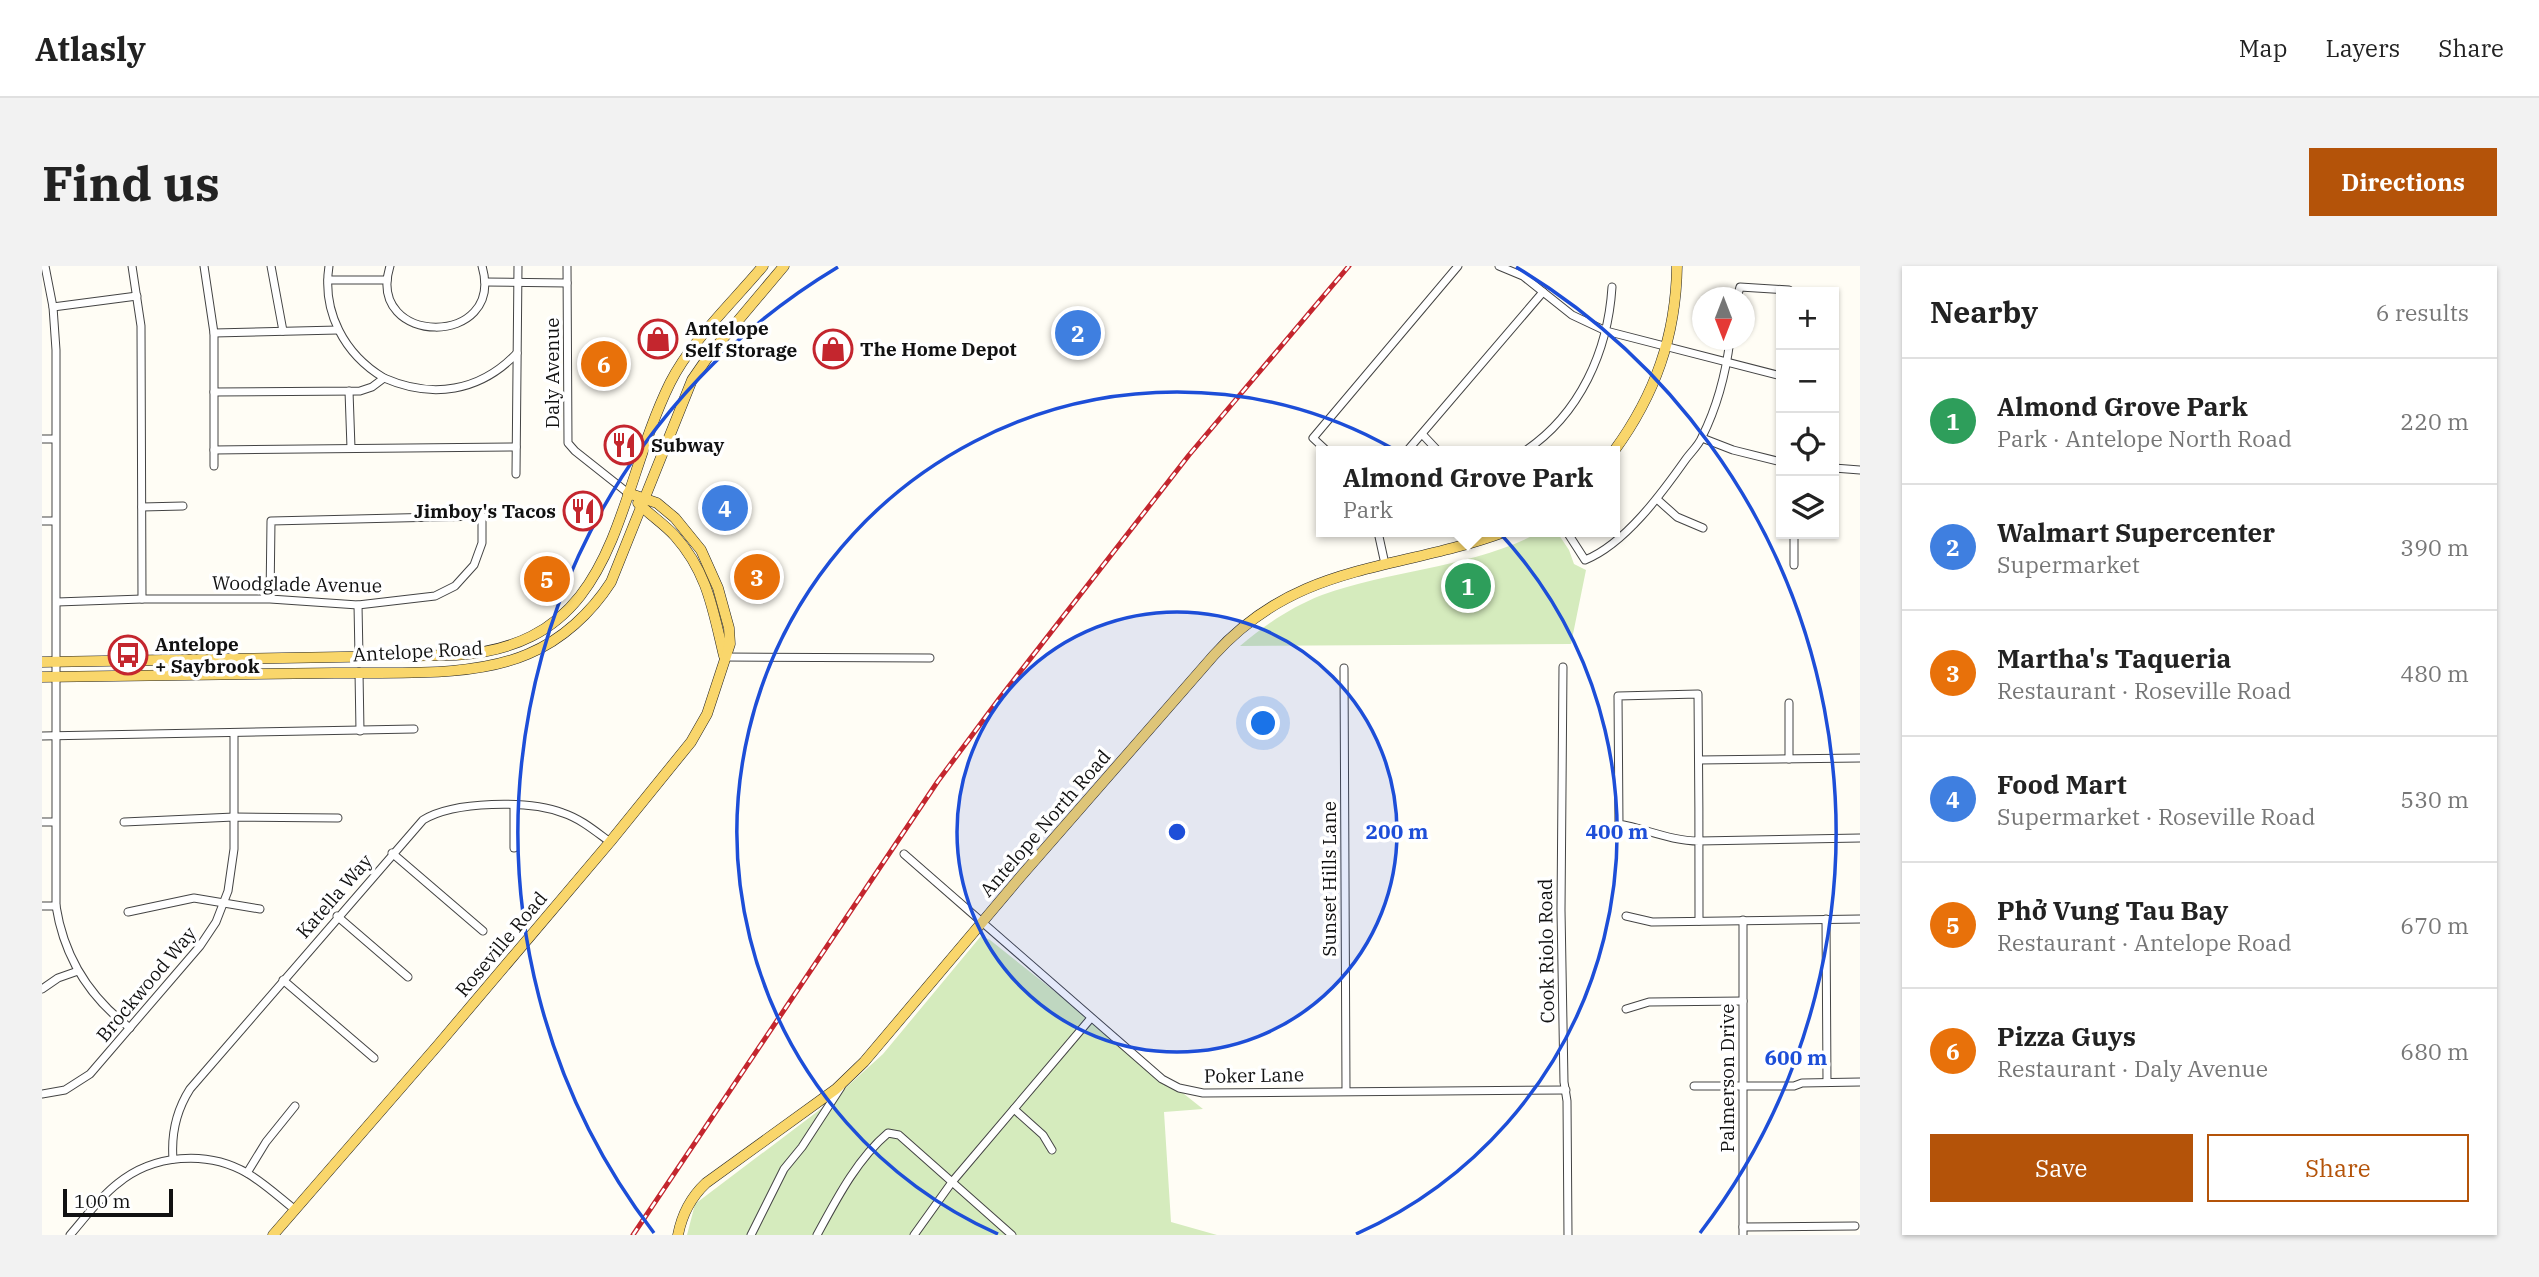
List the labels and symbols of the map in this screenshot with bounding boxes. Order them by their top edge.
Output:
north arrow [1692,287,1755,350]
pin: 2 [1055,307,1101,359]
place label: Antelope Self Storage [685,316,797,362]
street label: Daly Avenue [540,318,564,428]
shop icon: Antelope Self Storage [637,318,679,360]
shop icon: The Home Depot [812,328,854,370]
place label: The Home Depot [860,337,1017,361]
pin: 6 [581,338,627,390]
restaurant icon: Subway [603,424,645,466]
place label: Subway [651,433,725,457]
pin: 4 [702,482,748,534]
restaurant icon: Jimboy's Tacos [562,490,604,532]
place label: Jimboy's Tacos [414,499,556,523]
pin: 3 [734,551,780,603]
pin: 5 [524,553,570,605]
pin: 1 [1445,560,1491,612]
street label: Woodglade Avenue [212,571,382,597]
place label: Antelope + Saybrook [155,632,260,678]
bus stop icon: Antelope + Saybrook [107,634,149,676]
street label: Antelope Road [352,636,484,666]
your location [1246,706,1280,740]
street label: Antelope North Road [975,744,1115,902]
street label: Sunset Hills Lane [1317,801,1341,957]
text: 200 m [1365,817,1429,845]
text: 400 m [1585,817,1649,845]
centre of rings [1165,820,1189,844]
street label: Katella Way [291,848,378,943]
street label: Cook Riolo Road [1533,878,1559,1024]
street label: Roseville Road [450,886,552,1002]
street label: Brockwood Way [91,921,202,1046]
street label: Palmerson Drive [1715,1004,1739,1152]
text: 600 m [1764,1043,1828,1071]
street label: Poker Lane [1204,1062,1304,1088]
scale bar [63,1186,173,1218]

